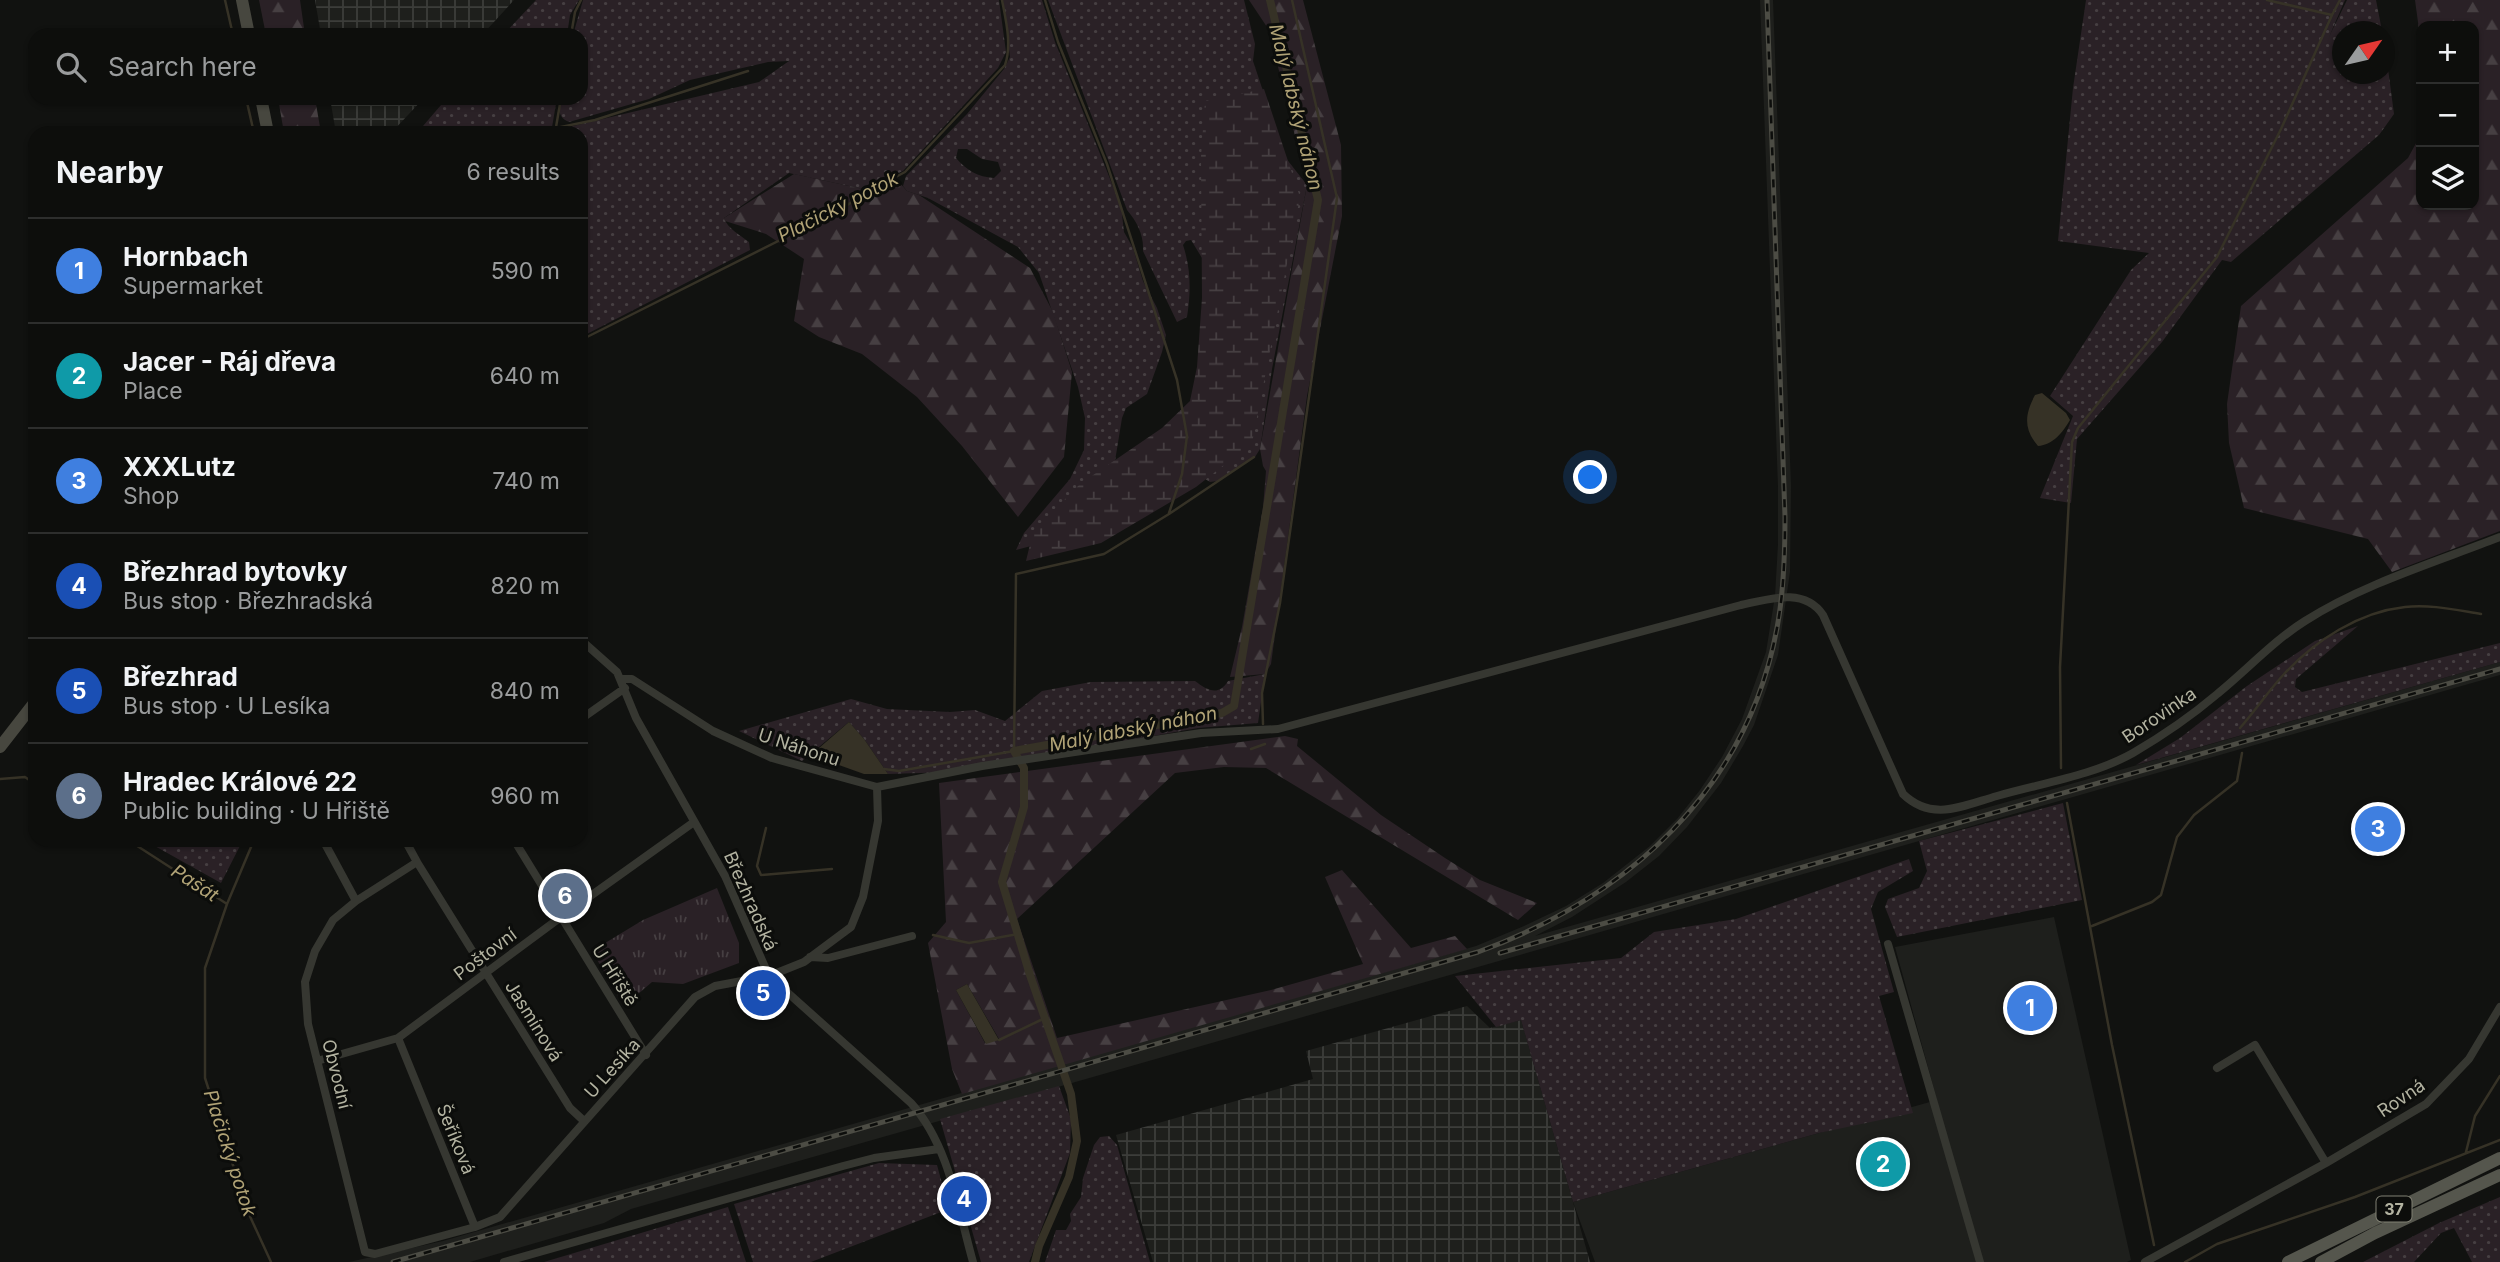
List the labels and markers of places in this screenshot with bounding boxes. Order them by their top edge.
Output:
pin: 3 [2355,803,2401,855]
pin: 6 [542,870,588,922]
pin: 5 [740,967,786,1019]
pin: 1 [2007,982,2053,1034]
pin: 2 [1860,1138,1906,1190]
pin: 4 [941,1173,987,1225]

